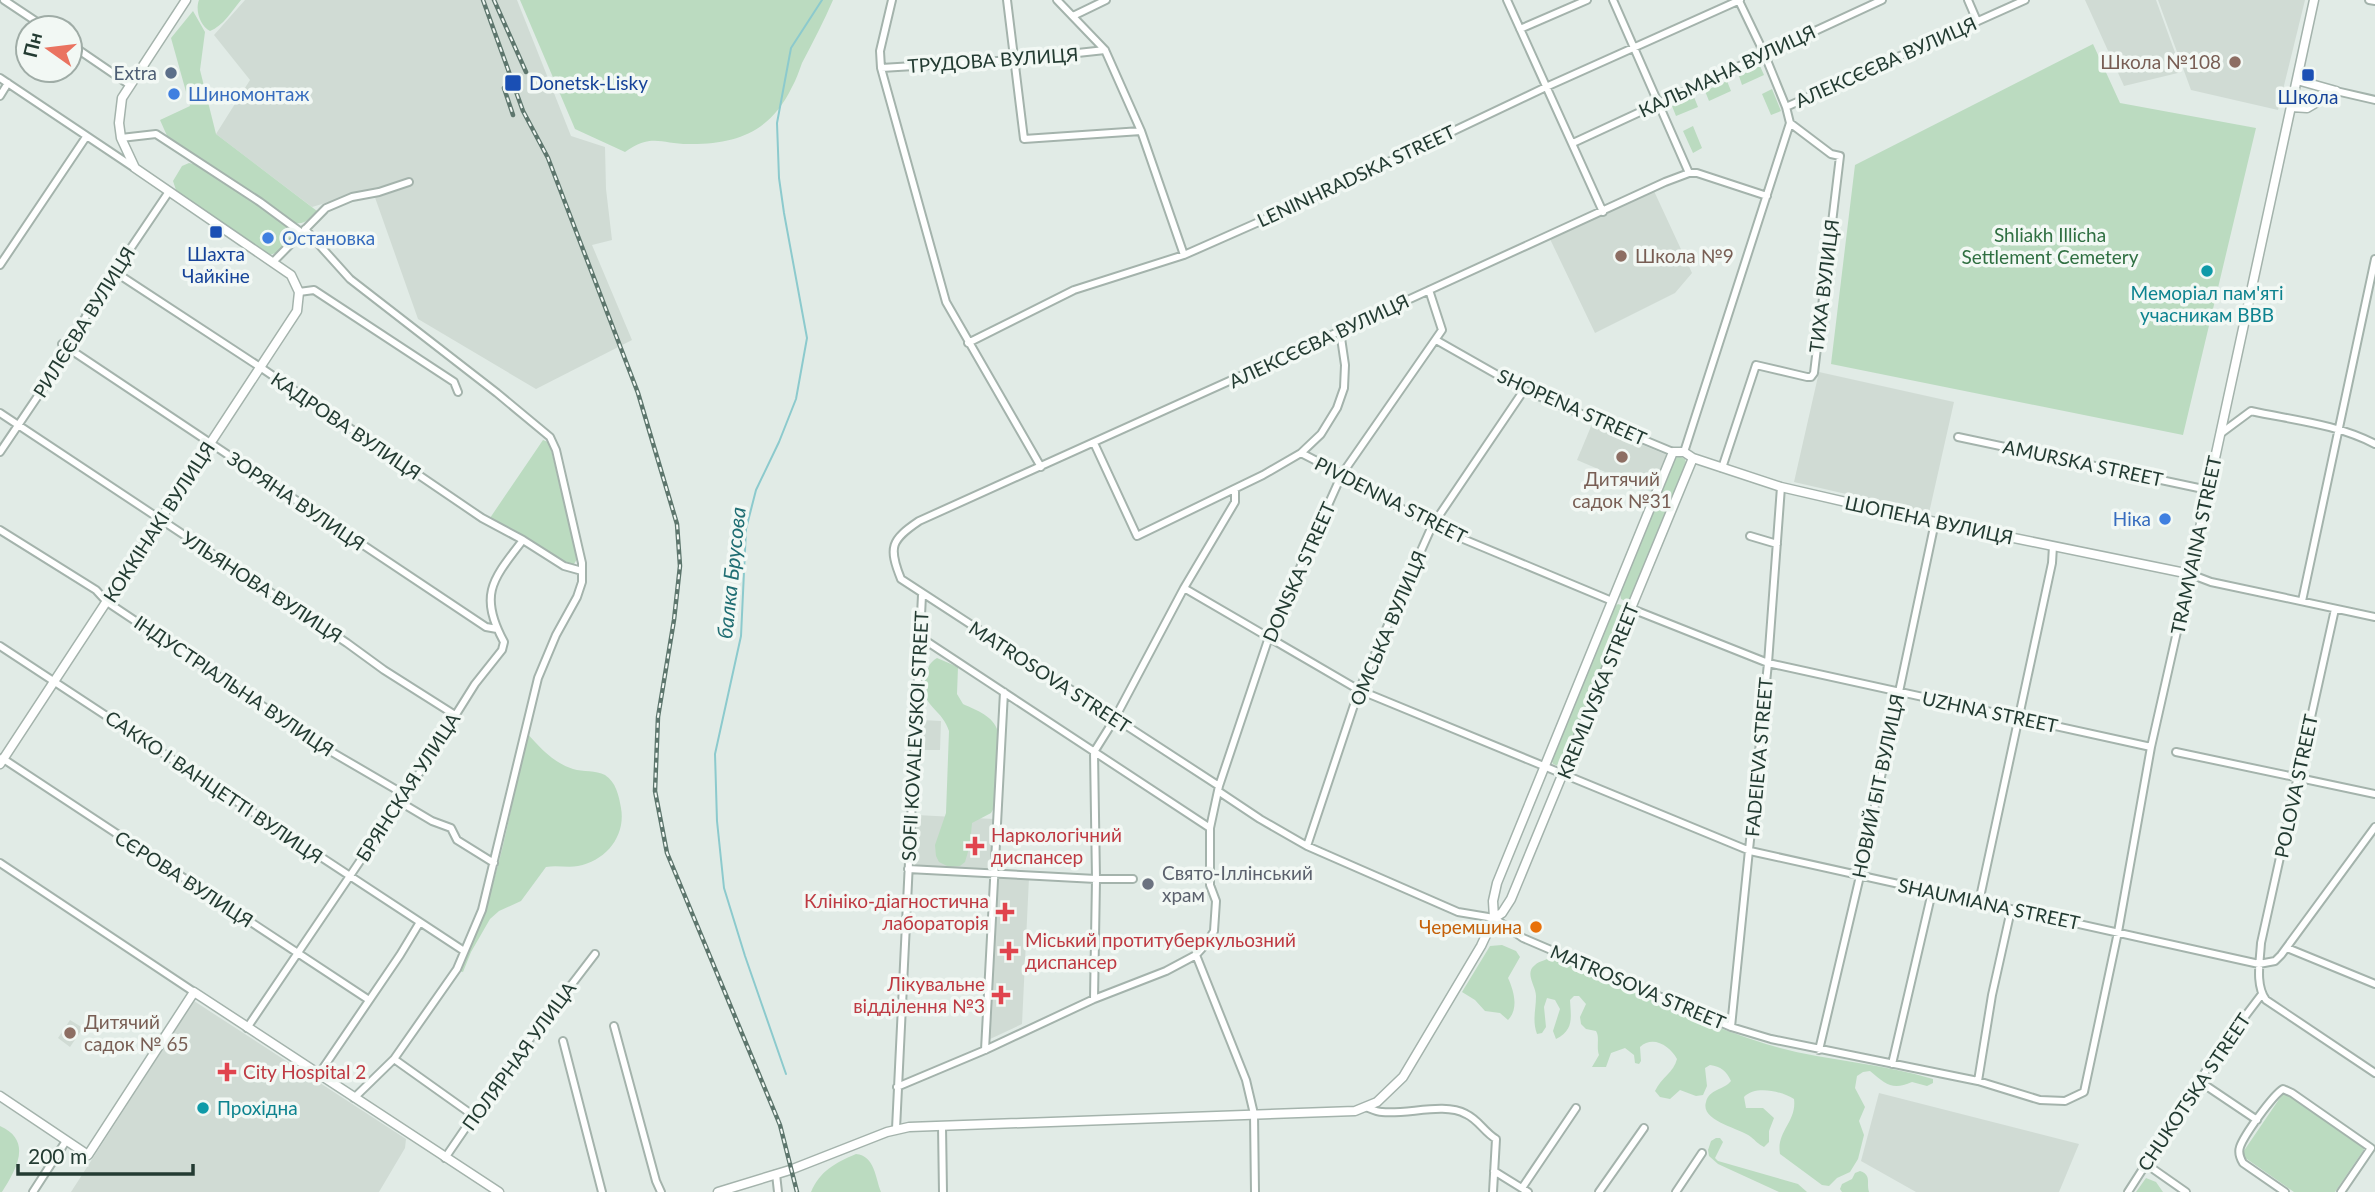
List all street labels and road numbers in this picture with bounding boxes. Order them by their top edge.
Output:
street label: АЛЕКСЄЄВА ВУЛИЦЯ [1792,11,1980,112]
street label: КАЛЬМАНА ВУЛИЦЯ [1635,19,1819,122]
street label: ТРУДОВА ВУЛИЦЯ [907,42,1079,77]
street label: LENINHRADSKA STREET [1253,120,1458,231]
street label: ТИХА ВУЛИЦЯ [1804,218,1843,354]
street label: РИЛЄЄВА ВУЛИЦЯ [28,242,139,401]
street label: АЛЕКСЄЄВА ВУЛИЦЯ [1225,289,1412,392]
street label: SHOPENA STREET [1494,363,1650,450]
street label: КАДРОВА ВУЛИЦЯ [267,367,426,484]
street label: AMURSKA STREET [2001,434,2165,491]
street label: КОККІНАКІ ВУЛИЦЯ [98,437,219,606]
street label: ЗОРЯНА ВУЛИЦЯ [223,446,369,555]
street label: PIVDENNA STREET [1311,451,1471,548]
street label: TRAMVAINA STREET [2165,454,2226,636]
street label: ШОПЕНА ВУЛИЦЯ [1843,490,2015,549]
street label: DONSKA STREET [1257,498,1340,645]
street label: УЛЬЯНОВА ВУЛИЦЯ [178,526,347,647]
street label: ОМСЬКА ВУЛИЦЯ [1345,547,1431,709]
street label: KREMLIVSKA STREET [1552,600,1643,782]
street label: ІНДУСТРІАЛЬНА ВУЛИЦЯ [130,610,338,761]
street label: SOFII KOVALEVSKOI STREET [896,610,933,862]
street label: MATROSOVA STREET [965,616,1135,737]
street label: FADEIEVA STREET [1740,676,1777,838]
street label: UZHNA STREET [1920,686,2060,737]
street label: НОВИЙ БІТ ВУЛИЦЯ [1847,692,1908,880]
street label: САККО І ВАНЦЕТТІ ВУЛИЦЯ [101,705,327,868]
street label: БРЯНСКАЯ УЛИЦА [351,708,464,865]
street label: POLOVA STREET [2269,712,2322,860]
street label: СЄРОВА ВУЛИЦЯ [111,825,258,932]
street label: SHAUMIANA STREET [1896,873,2082,934]
street label: MATROSOVA STREET [1547,939,1729,1034]
street label: ПОЛЯРНАЯ УЛИЦА [457,977,580,1135]
street label: CHUKOTSKA STREET [2132,1008,2255,1175]

